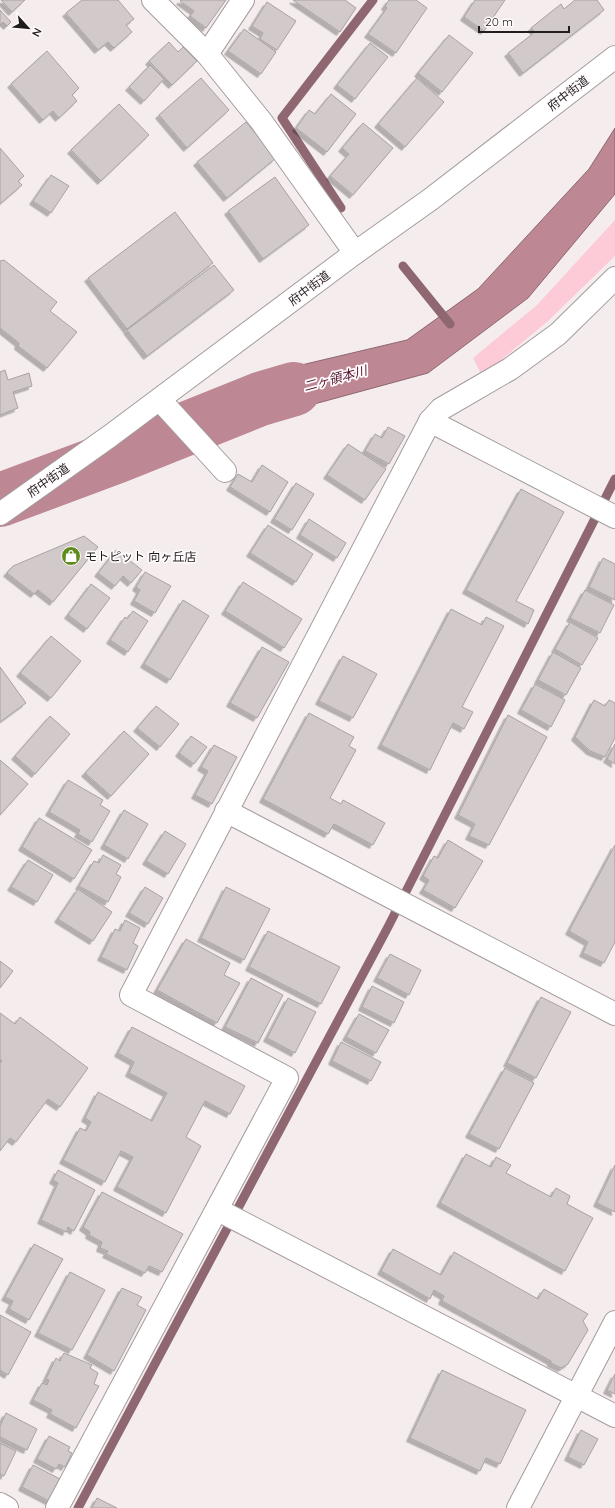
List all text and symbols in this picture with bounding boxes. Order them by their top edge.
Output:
north arrow [8,8,48,48]
scale bar [479,8,569,34]
text: 20 m [485,14,513,29]
text: N [29,26,45,39]
street label: 府中街道 [544,72,592,114]
street label: 府中街道 [285,268,333,308]
water label: 二ヶ領本川 [302,361,370,394]
street label: 府中街道 [24,460,72,500]
shop icon: モトピット 向ヶ丘店 [60,545,82,567]
place label: モトピット 向ヶ丘店 [85,549,196,564]

